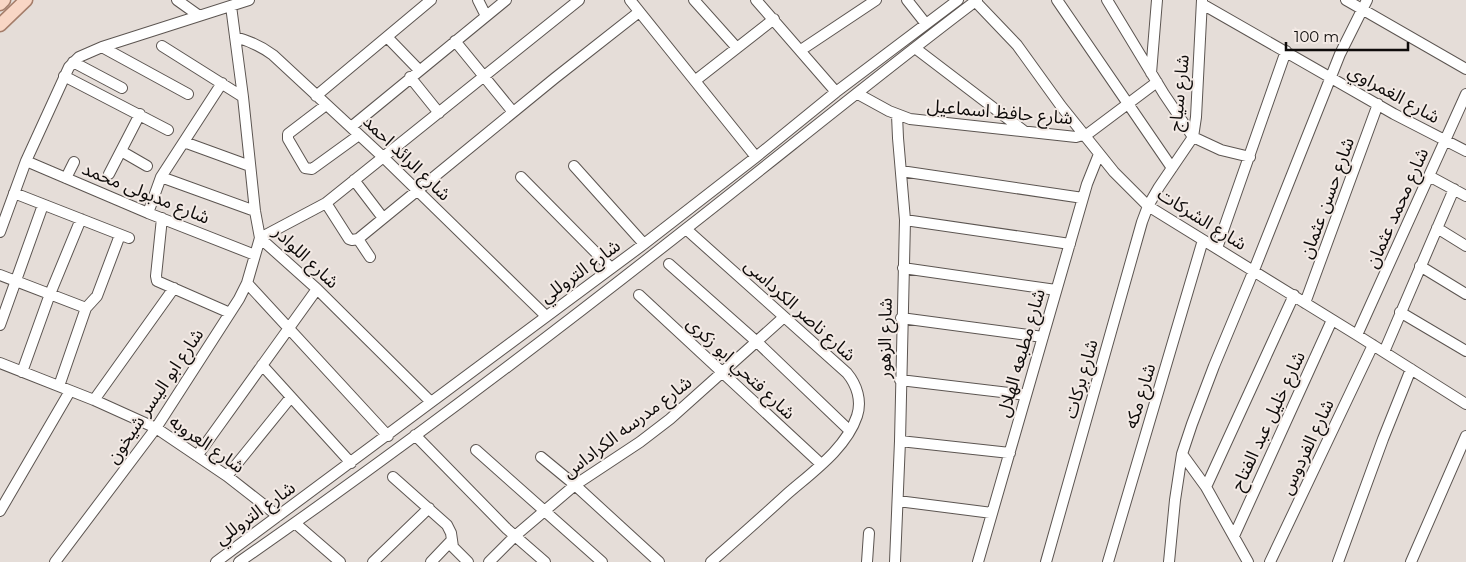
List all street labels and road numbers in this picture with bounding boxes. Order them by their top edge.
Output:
street label: شارع سياج [1164,53,1197,133]
street label: شارع الغمراوي [1343,60,1444,131]
street label: شارع حافظ اسماعيل [926,95,1074,132]
street label: شارع الرائد احمد [356,111,456,208]
street label: شارع حسن عثمان [1295,134,1362,263]
street label: شارع محمد عثمان [1361,145,1436,273]
street label: شارع مدبولى محمد [78,157,213,231]
street label: شارع الشركات [1152,183,1251,258]
street label: شارع اللوادر [266,220,344,295]
street label: شارع التروللي [536,234,626,310]
street label: شارع ناصر الكرداسى [738,254,860,368]
street label: شارع مطبعه الهلال [992,286,1053,421]
street label: شارع الزهور [873,298,900,380]
street label: شارع فتحي ابو زكرى [680,312,800,426]
street label: شارع ابو اليسر شيخون [102,324,211,469]
street label: شارع بركات [1059,337,1106,422]
street label: شارع خليل عبد الفتاح [1226,348,1313,495]
street label: شارع مكه [1120,361,1163,432]
street label: شارع مدرسه الكراداس [558,371,698,485]
street label: شارع الفردوس [1275,396,1341,499]
street label: شارع العروبه [163,410,249,480]
street label: شارع التروللي [211,476,301,552]

